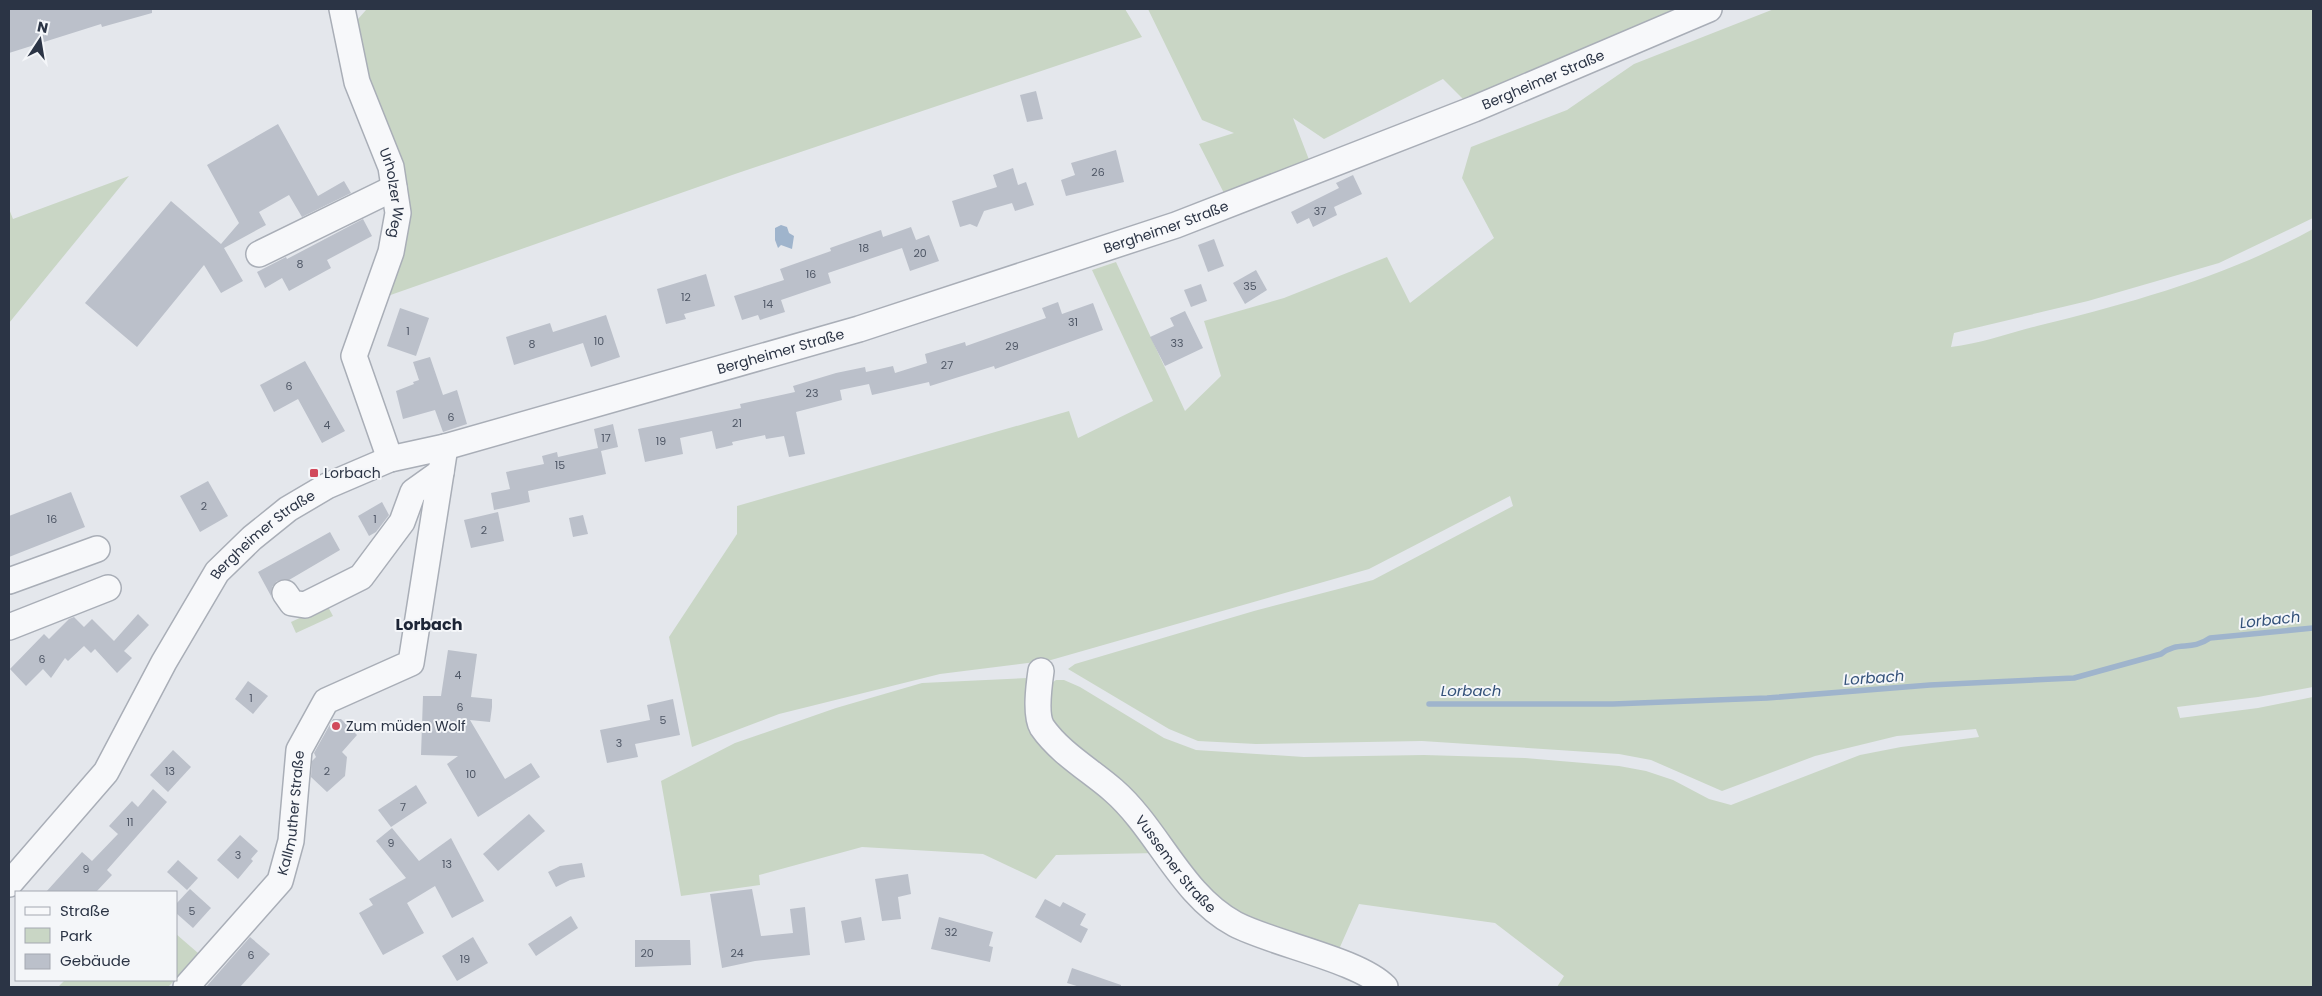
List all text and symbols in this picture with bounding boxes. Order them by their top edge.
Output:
north arrow [15,15,65,65]
text: N [35,16,50,38]
street label: Bergheimer Straße [1479,45,1608,115]
street label: Urholzer Weg [374,145,409,240]
house number: 26 [1091,164,1105,180]
street label: Bergheimer Straße [1101,195,1232,258]
house number: 37 [1314,203,1326,219]
house number: 18 [859,240,869,256]
house number: 20 [913,245,927,261]
house number: 8 [297,256,304,272]
house number: 16 [806,266,816,282]
house number: 35 [1243,278,1257,294]
house number: 12 [681,289,691,305]
house number: 14 [763,296,773,312]
house number: 31 [1068,314,1078,330]
house number: 1 [406,323,410,339]
street label: Bergheimer Straße [715,324,847,379]
house number: 10 [594,333,604,349]
house number: 33 [1171,335,1183,351]
house number: 8 [529,336,536,352]
house number: 29 [1005,338,1019,354]
house number: 27 [941,357,953,373]
house number: 6 [286,378,293,394]
house number: 23 [806,385,818,401]
house number: 6 [448,409,455,425]
house number: 21 [732,415,742,431]
house number: 4 [324,417,331,433]
house number: 17 [601,430,611,446]
house number: 19 [656,433,666,449]
house number: 15 [555,457,565,473]
place label: Lorbach [324,463,381,483]
marker: Lorbach [308,467,320,479]
street label: Bergheimer Straße [205,485,319,583]
house number: 2 [201,498,207,514]
house number: 16 [47,511,57,527]
house number: 1 [373,511,377,527]
house number: 2 [481,522,487,538]
water label: Lorbach [2239,606,2301,633]
district label: Lorbach [396,613,462,636]
house number: 6 [39,651,46,667]
water label: Lorbach [1843,665,1905,690]
house number: 4 [455,667,462,683]
water label: Lorbach [1441,680,1501,701]
house number: 1 [249,690,253,706]
house number: 6 [457,699,464,715]
house number: 5 [660,712,667,728]
place label: Zum müden Wolf [346,716,466,736]
marker: Zum müden Wolf [330,720,342,732]
house number: 3 [616,735,622,751]
street label: Kallmuther Straße [272,749,309,878]
house number: 13 [165,763,175,779]
house number: 2 [324,763,330,779]
house number: 10 [466,766,476,782]
house number: 7 [400,799,406,815]
street label: Vussemer Straße [1131,811,1221,918]
house number: 11 [126,814,134,830]
house number: 9 [388,835,395,851]
house number: 3 [235,847,241,863]
house number: 13 [442,856,452,872]
house number: 9 [83,861,90,877]
legend [15,891,178,981]
text: Straße [60,900,110,921]
house number: 5 [189,903,196,919]
house number: 32 [945,924,957,940]
text: Park [60,925,92,946]
house number: 20 [640,945,654,961]
house number: 24 [730,945,744,961]
house number: 6 [248,947,255,963]
text: Gebäude [60,950,130,971]
house number: 19 [460,951,470,967]

